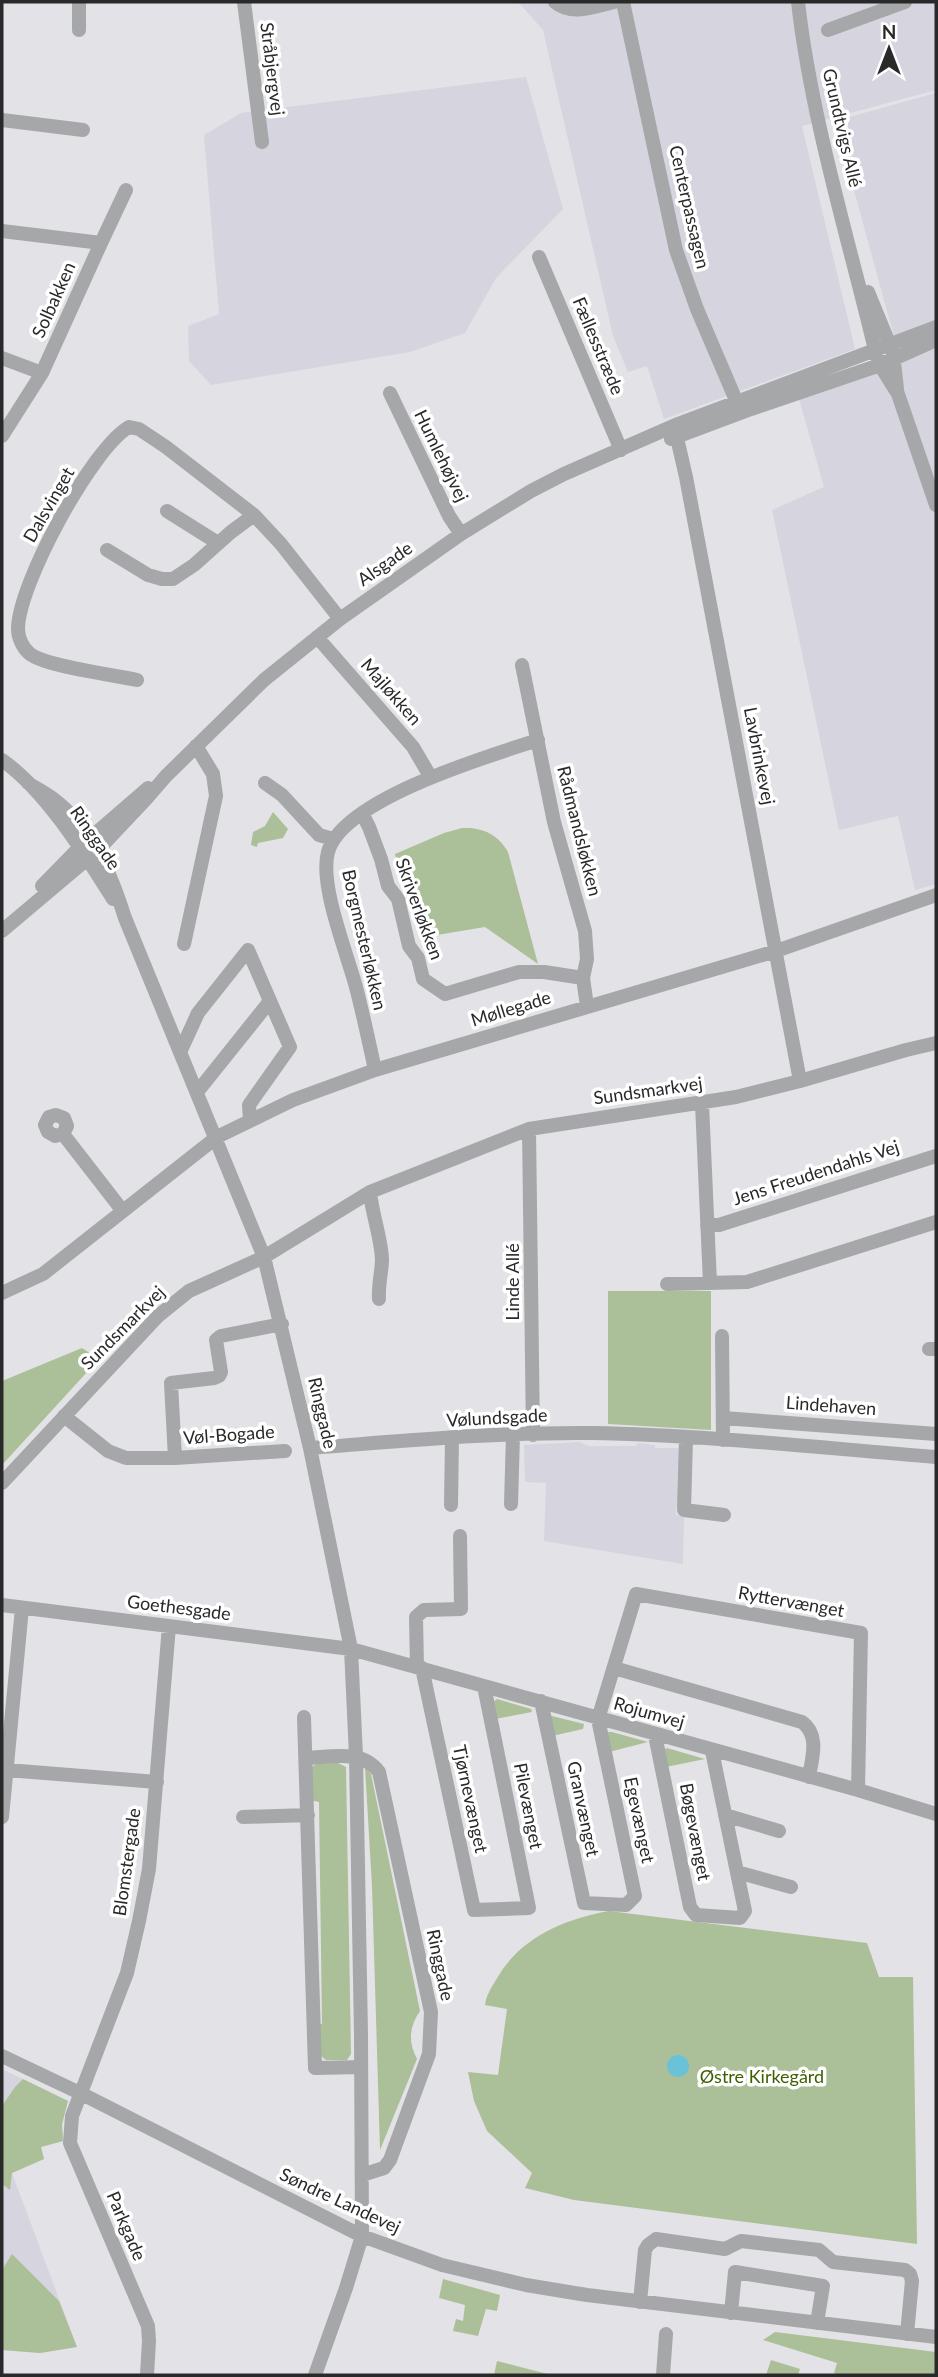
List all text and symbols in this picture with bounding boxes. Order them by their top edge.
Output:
north arrow [854,14,924,84]
text: N [882,20,896,43]
street label: Stråbjergvej [256,21,290,117]
street label: Grundtvigs Allé [819,66,867,189]
street label: Centerpassagen [665,143,715,271]
street label: Solbakken [27,258,80,341]
street label: Fællesstræde [568,293,629,398]
street label: Humlehøjvej [410,406,474,505]
street label: Dalsvinget [18,463,79,546]
street label: Alsgade [353,536,416,590]
street label: Majløkken [357,653,427,729]
street label: Lavbrinkevej [740,705,780,807]
street label: Rådmandsløkken [553,763,607,898]
street label: Ringgade [66,801,126,874]
street label: Skriverløkken [391,855,448,962]
street label: Borgmesterløkken [338,867,392,1012]
street label: Møllegade [468,985,553,1031]
street label: Sundsmarkvej [592,1071,704,1109]
street label: Jens Freudendahls Vej [730,1135,902,1209]
street label: Linde Allé [501,1243,523,1321]
street label: Sundsmarkvej [76,1281,169,1374]
street label: Ringgade [304,1375,342,1451]
street label: Lindehaven [785,1391,877,1419]
street label: Vølundsgade [446,1403,548,1431]
street label: Vøl-Bogade [183,1420,275,1448]
street label: Ryttervænget [736,1581,846,1621]
street label: Goethesgade [126,1590,232,1624]
street label: Rojumvej [611,1691,687,1733]
street label: Tjørnevænget [449,1743,493,1855]
street label: Granvænget [563,1759,605,1859]
street label: Pilevænget [510,1761,548,1851]
street label: Egevænget [620,1775,660,1865]
street label: Bøgevænget [676,1781,716,1883]
street label: Blomstergade [108,1807,144,1917]
street label: Ringgade [423,1927,459,2003]
park label: Østre Kirkegård [700,2065,824,2087]
street label: Søndre Landevej [276,2162,404,2238]
street label: Parkgade [103,2188,151,2264]

